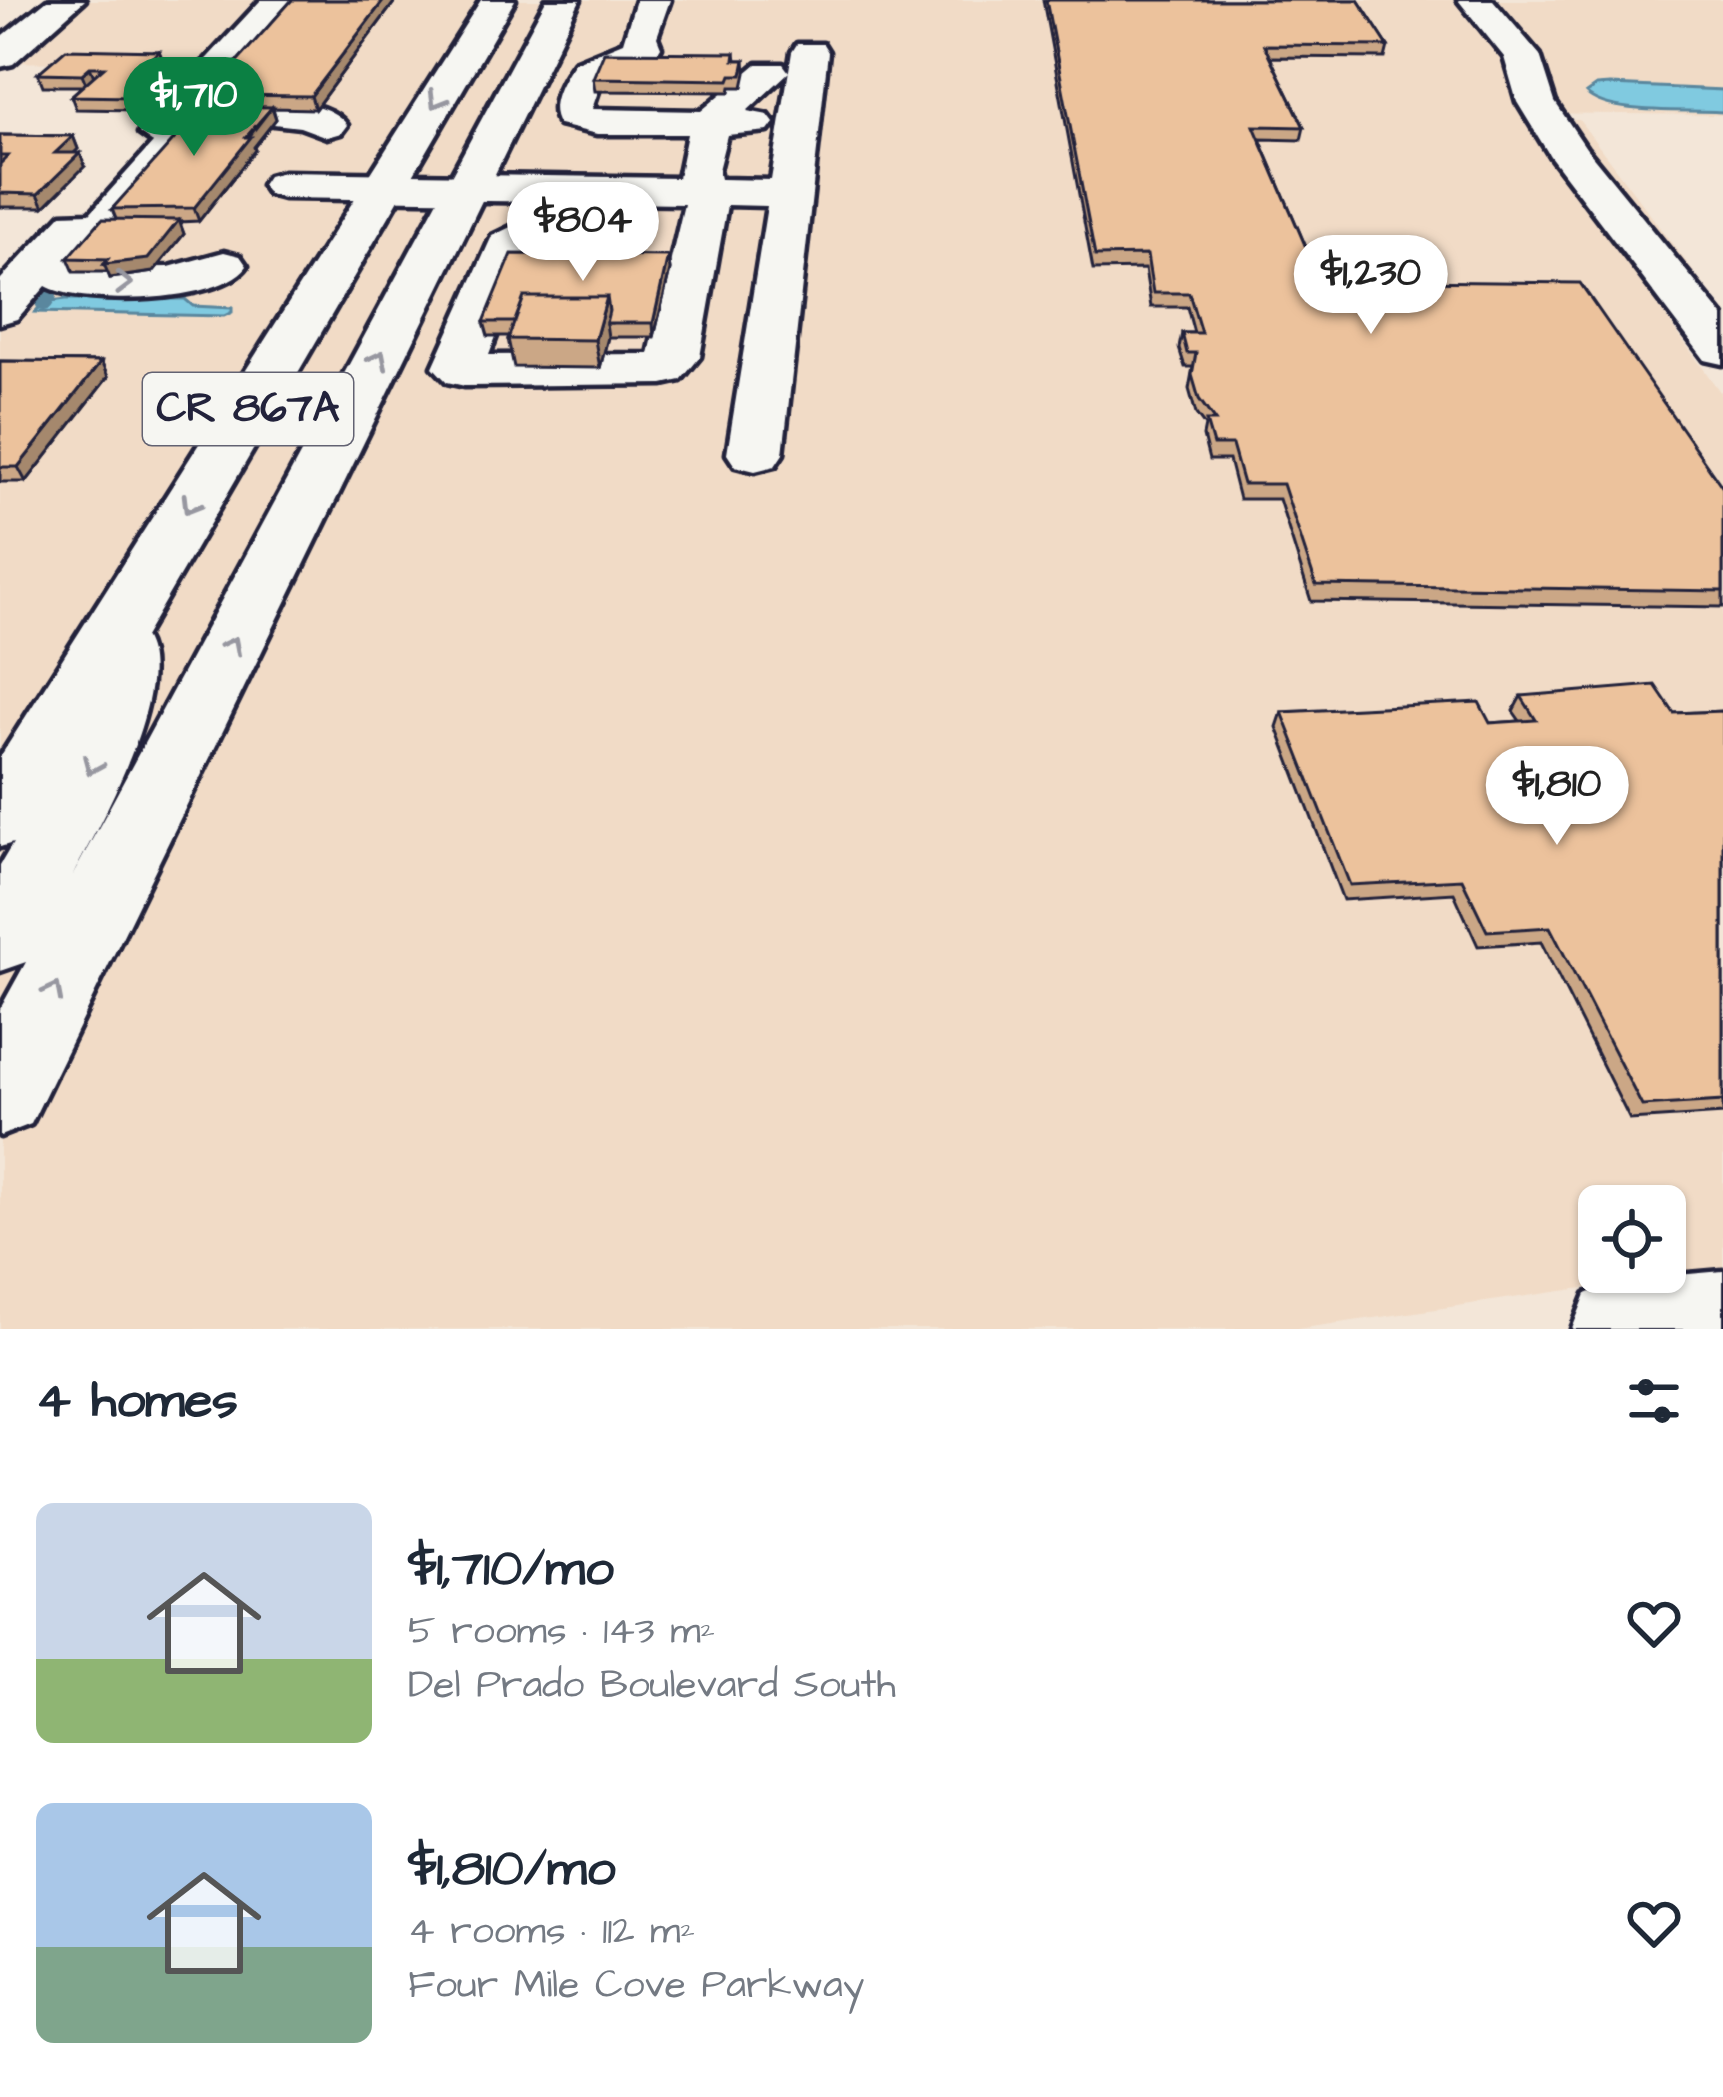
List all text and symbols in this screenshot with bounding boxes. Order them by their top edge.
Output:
pin: $1,710 [96,57,292,159]
text: $1,710 [150,69,238,123]
one-way arrow [429,87,451,109]
pin: $804 [512,182,654,284]
text: $804 [534,194,632,248]
pin: $1,230 [1273,235,1469,337]
text: $1,230 [1321,247,1421,301]
one-way arrow [115,269,134,295]
one-way arrow [365,349,388,371]
road number: CR 867A [143,373,353,445]
one-way arrow [182,492,204,514]
one-way arrow [218,635,241,657]
pin: $1,810 [1459,746,1655,848]
one-way arrow [82,754,106,775]
text: $1,810 [1513,758,1601,812]
one-way arrow [39,982,62,1004]
map controls [1578,1185,1686,1293]
button: locate [1578,1185,1686,1293]
text: 4 homes [36,1366,238,1437]
icon: filters [1621,1368,1687,1434]
text: $1,710/mo [408,1534,614,1605]
icon: home [132,1551,276,1695]
icon: heart [1621,1590,1687,1656]
text: 5 rooms · 143 m² [408,1605,715,1659]
text: Del Prado Boulevard South [408,1659,896,1713]
text: $1,810/mo [408,1834,615,1905]
icon: home [132,1851,276,1995]
icon: heart [1621,1890,1687,1956]
text: 4 rooms · 112 m² [408,1905,695,1959]
text: Four Mile Cove Parkway [408,1959,864,2013]

